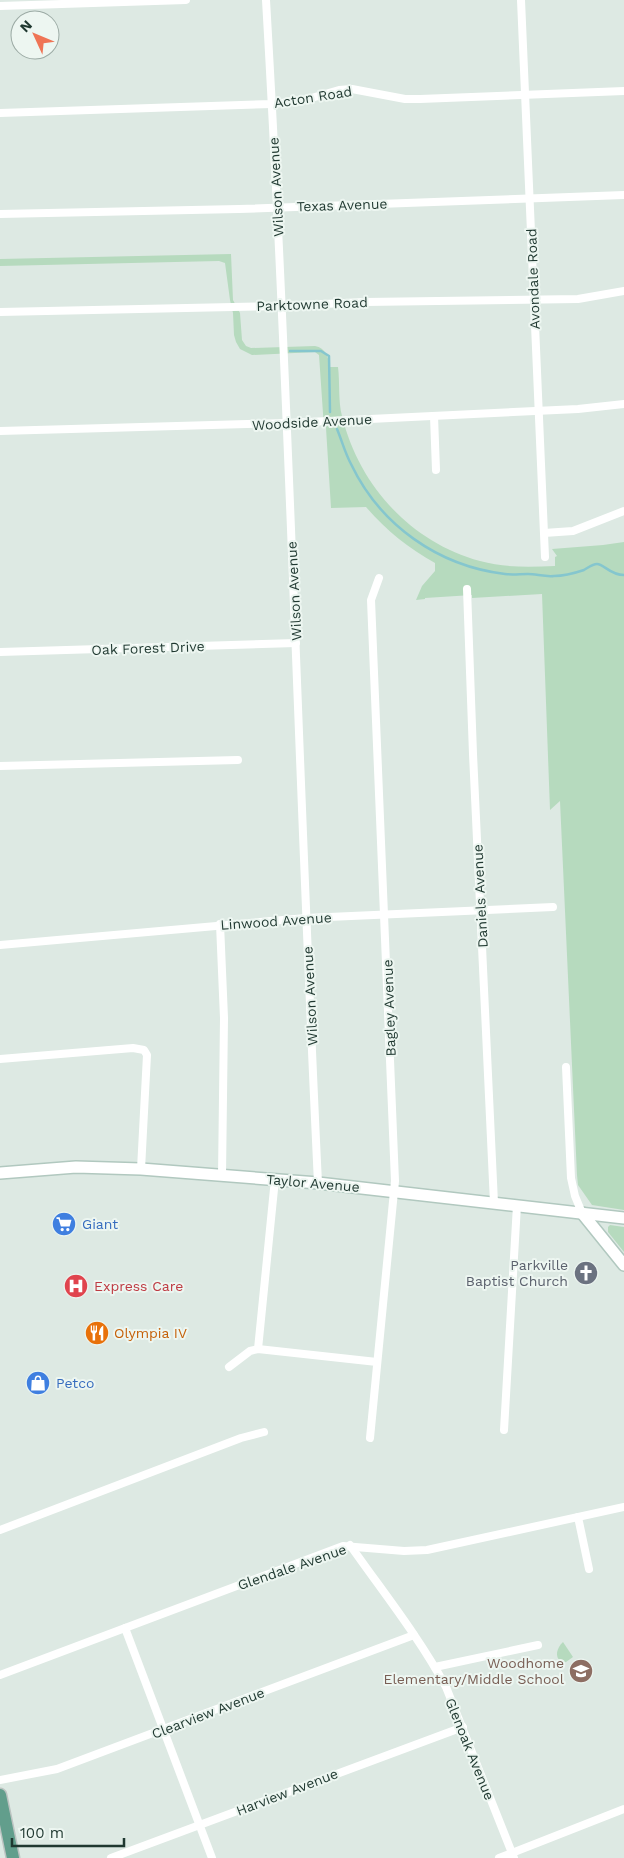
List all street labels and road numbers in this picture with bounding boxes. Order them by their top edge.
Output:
street label: Acton Road [273,83,353,111]
street label: Wilson Avenue [265,137,287,237]
street label: Texas Avenue [296,195,388,215]
street label: Avondale Road [523,228,543,330]
street label: Parktowne Road [256,294,368,314]
street label: Woodside Avenue [252,411,372,433]
street label: Wilson Avenue [283,541,305,641]
street label: Oak Forest Drive [91,638,205,658]
street label: Daniels Avenue [469,844,491,948]
street label: Linwood Avenue [220,909,332,933]
street label: Wilson Avenue [299,946,321,1046]
street label: Bagley Avenue [379,959,399,1057]
street label: Taylor Avenue [266,1171,360,1195]
street label: Glendale Avenue [236,1541,348,1593]
street label: Clearview Avenue [149,1684,267,1742]
street label: Glenoak Avenue [442,1696,498,1802]
street label: Harview Avenue [234,1765,340,1819]

